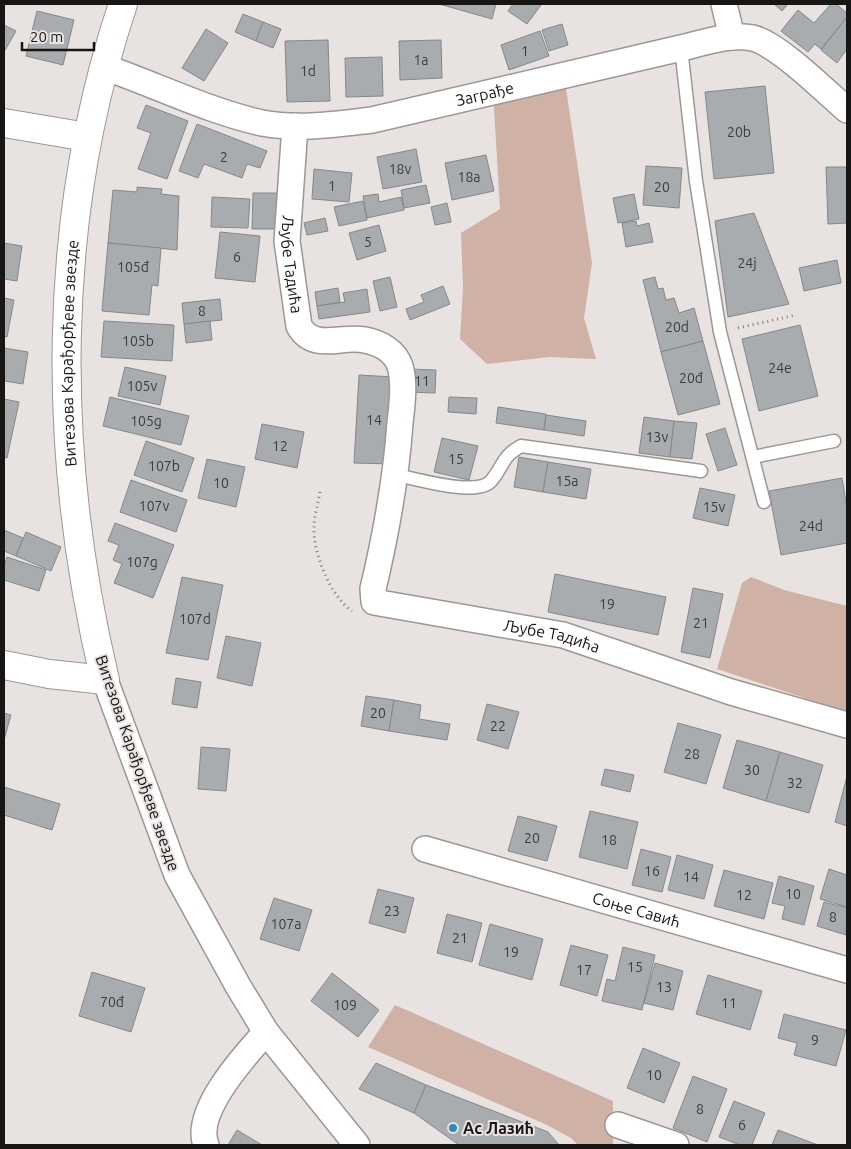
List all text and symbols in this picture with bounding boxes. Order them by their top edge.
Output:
scale bar [22,20,95,52]
text: 20 m [30,28,63,45]
house number: 1 [521,43,529,59]
house number: 1a [413,52,429,68]
house number: 1d [300,63,316,79]
street label: Заграђе [454,78,516,109]
house number: 20b [727,124,751,140]
house number: 2 [220,149,228,165]
house number: 18v [389,161,411,177]
house number: 18a [458,169,481,185]
house number: 1 [328,178,336,194]
house number: 20 [654,179,670,195]
street label: Љубе Тадића [278,215,306,315]
house number: 5 [364,234,372,250]
street label: Витезова Карађорђеве звезде [58,239,82,467]
house number: 6 [233,249,241,265]
house number: 24j [737,255,757,271]
house number: 105đ [117,259,150,275]
house number: 8 [198,303,206,319]
house number: 20d [665,319,689,335]
house number: 105b [122,333,154,349]
house number: 24e [768,360,792,376]
house number: 20đ [679,370,704,386]
house number: 11 [414,373,430,389]
house number: 105v [127,378,157,394]
house number: 14 [366,412,382,428]
house number: 105g [130,413,162,429]
house number: 13v [646,429,668,445]
house number: 12 [272,438,288,454]
house number: 15 [448,451,464,467]
house number: 107b [148,458,180,474]
house number: 15a [556,473,579,489]
house number: 10 [213,475,229,491]
house number: 107v [139,498,169,514]
house number: 15v [703,499,725,515]
house number: 24d [799,518,823,534]
house number: 107g [126,554,158,570]
house number: 19 [599,596,615,612]
house number: 107d [179,611,211,627]
house number: 21 [693,615,709,631]
street label: Љубе Тадића [502,616,602,656]
street label: Витезова Карађорђеве звезде [93,653,183,873]
house number: 20 [370,705,386,721]
house number: 22 [490,718,506,734]
house number: 28 [684,746,700,762]
house number: 30 [744,762,760,778]
house number: 32 [787,775,803,791]
house number: 20 [524,830,540,846]
house number: 18 [601,832,617,848]
house number: 16 [644,863,660,879]
house number: 14 [683,869,699,885]
house number: 10 [785,886,801,902]
house number: 12 [736,887,752,903]
street label: Соње Савић [590,888,683,931]
house number: 23 [384,903,400,919]
house number: 8 [829,909,837,925]
house number: 107a [271,916,301,932]
house number: 21 [452,930,468,946]
house number: 19 [503,944,519,960]
house number: 15 [627,959,643,975]
house number: 17 [576,962,592,978]
house number: 13 [656,979,672,995]
house number: 70đ [100,994,125,1010]
house number: 11 [721,995,737,1011]
house number: 109 [333,997,357,1013]
house number: 9 [811,1032,819,1048]
house number: 10 [646,1067,662,1083]
house number: 8 [696,1101,704,1117]
house number: 6 [738,1117,746,1133]
place label: Ас Лазић [463,1119,534,1137]
marker: Ас Лазић [447,1122,459,1134]

